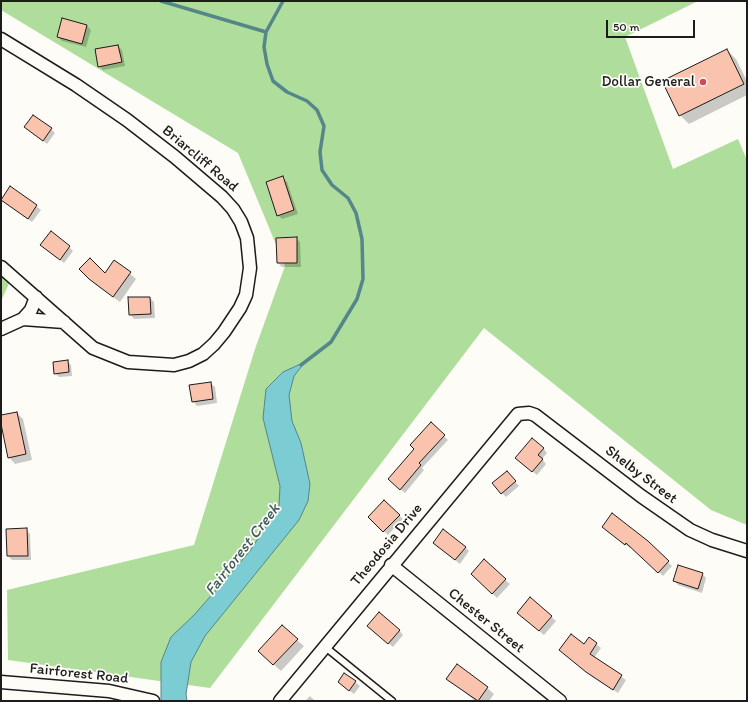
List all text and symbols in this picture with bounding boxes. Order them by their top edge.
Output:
scale bar [608,12,697,38]
text: 50 m [613,20,639,34]
place label: Dollar General [601,73,695,91]
marker: Dollar General [698,77,708,87]
street label: Briarcliff Road [158,122,242,196]
street label: Shelby Street [601,442,681,508]
water label: Fairforest Creek [201,500,285,600]
street label: Theodosia Drive [347,500,427,590]
street label: Chester Street [444,585,528,657]
street label: Fairforest Road [29,660,129,688]

